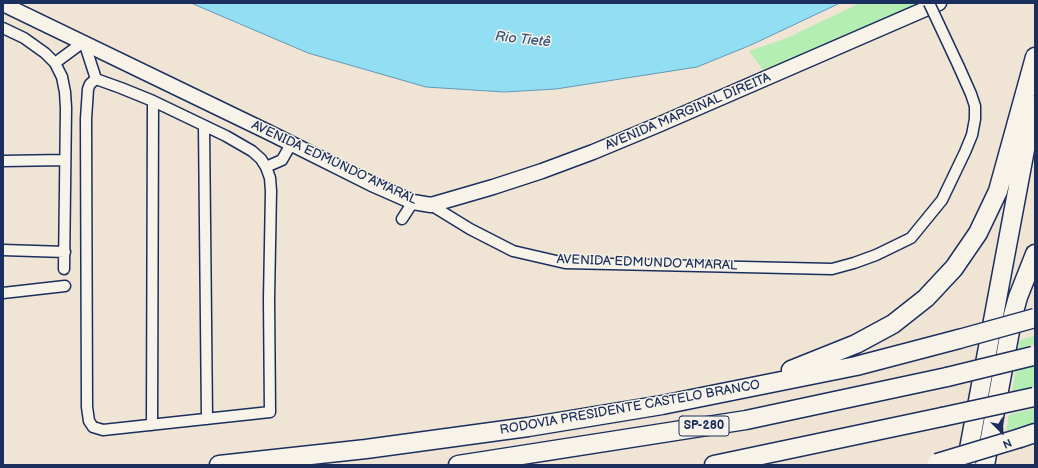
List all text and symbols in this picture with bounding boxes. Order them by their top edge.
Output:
water label: Rio Tietê [494,29,552,51]
street label: AVENIDA MARGINAL DIREITA [603,70,773,154]
street label: AVENIDA EDMUNDO AMARAL [249,118,419,208]
street label: AVENIDA EDMUNDO AMARAL [556,252,738,274]
street label: RODOVIA PRESIDENTE CASTELO BRANCO [499,377,761,439]
north arrow [982,412,1022,452]
road number: SP-280 [679,416,729,436]
text: N [1001,436,1014,451]

